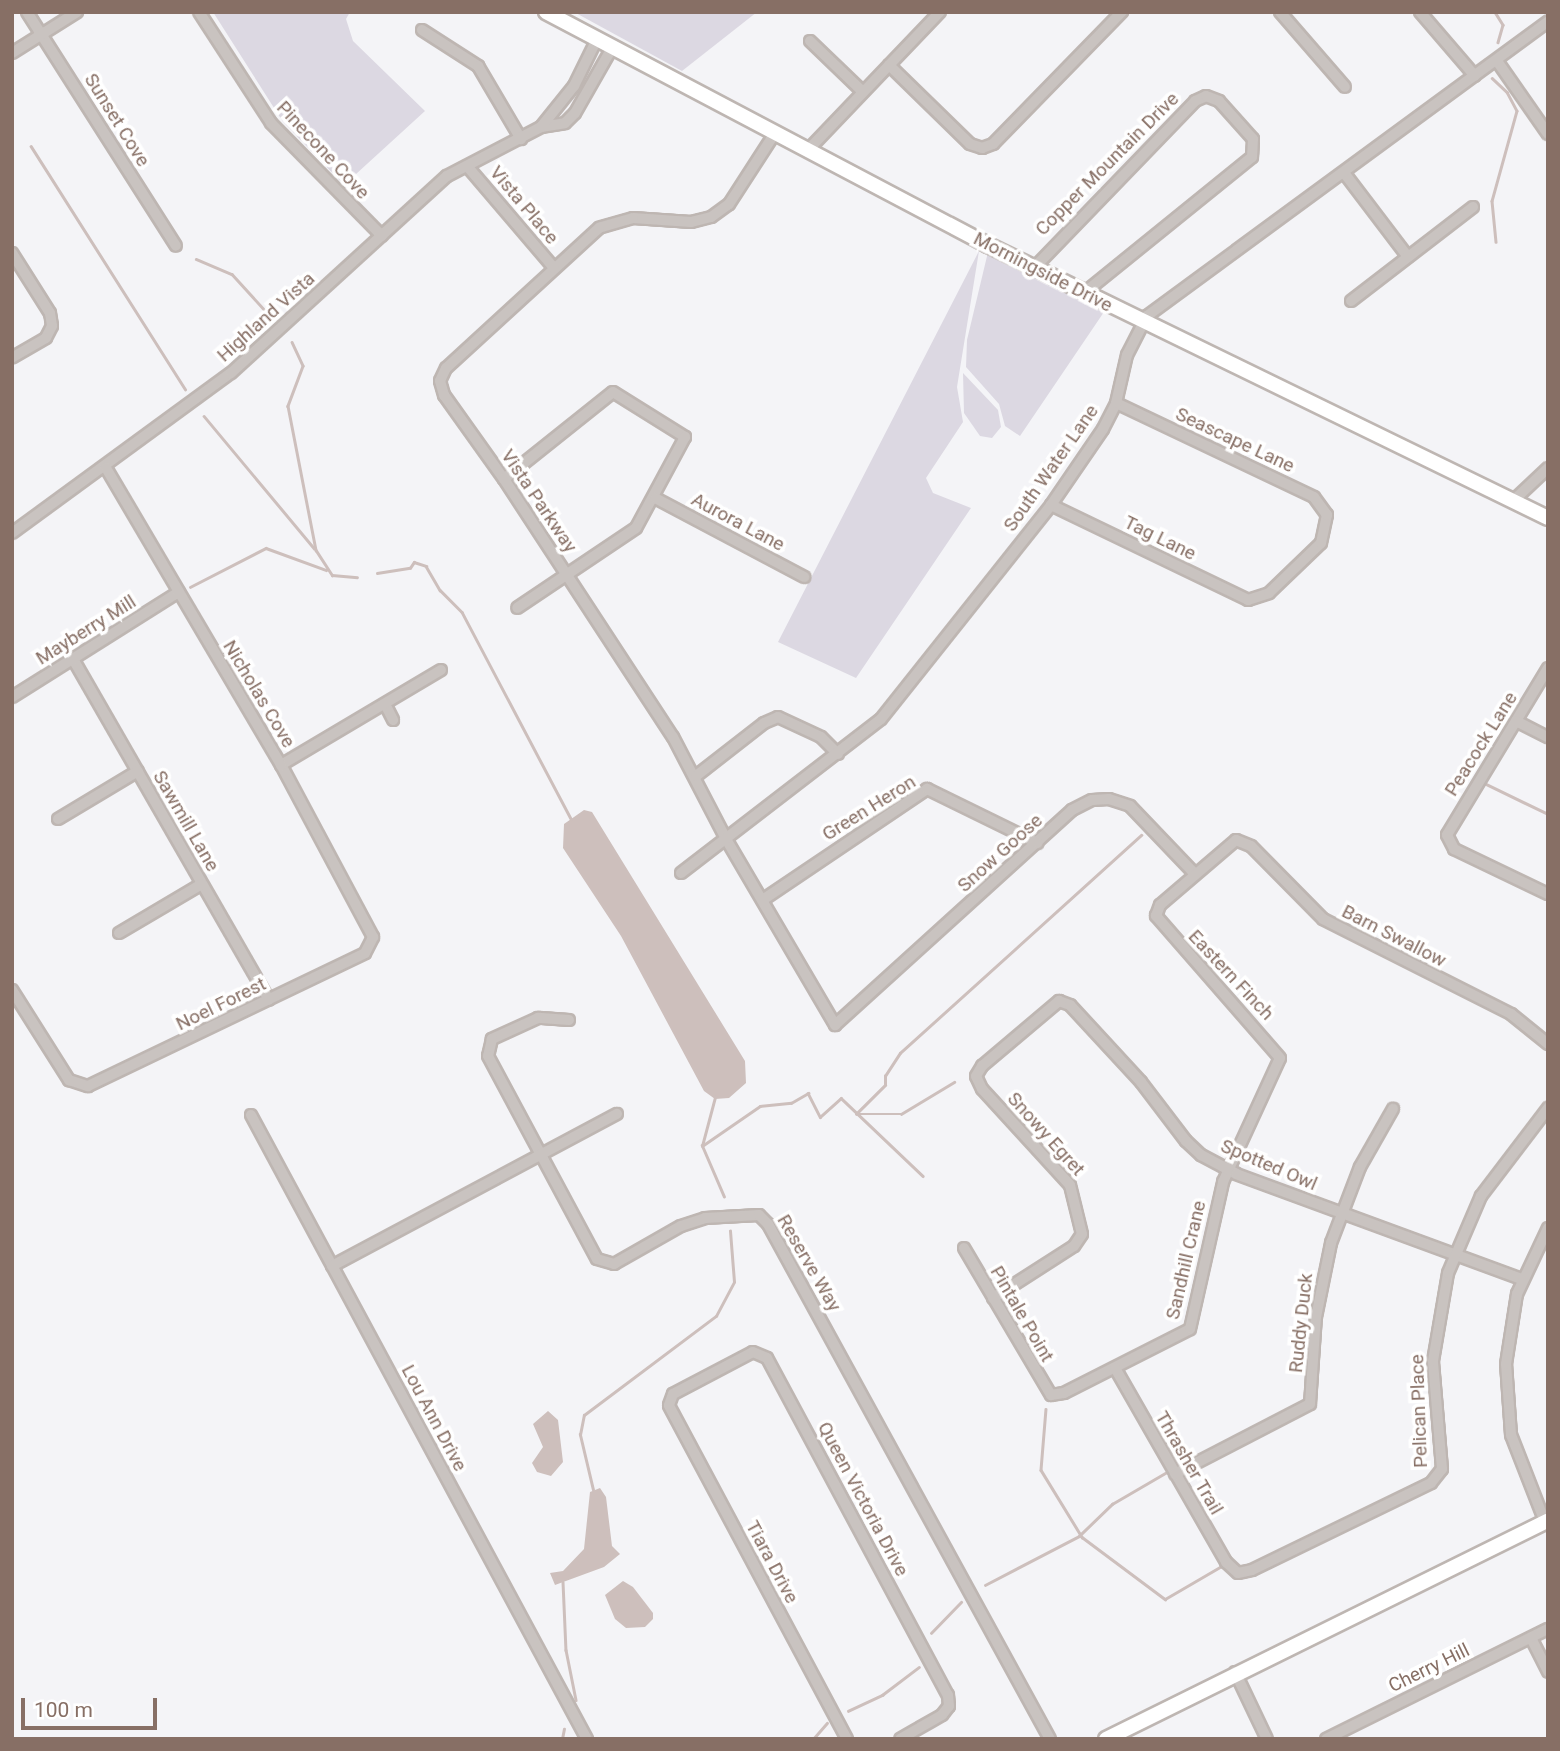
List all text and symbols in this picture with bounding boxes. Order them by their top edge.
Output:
street label: Sunset Cove [79,69,155,171]
street label: Copper Mountain Drive [1031,88,1183,240]
street label: Pinecone Cove [272,96,374,204]
street label: Vista Place [485,161,563,249]
street label: Morningside Drive [970,227,1116,317]
street label: Highland Vista [213,267,319,367]
street label: South Water Lane [999,400,1103,536]
street label: Seascape Lane [1172,403,1298,477]
street label: Vista Parkway [496,445,582,557]
street label: Aurora Lane [688,488,788,556]
street label: Tag Lane [1120,511,1200,565]
street label: Mayberry Mill [32,590,140,670]
street label: Nicholas Cove [218,636,300,752]
street label: Peacock Lane [1440,688,1522,800]
street label: Sawmill Lane [148,767,224,875]
street label: Green Heron [818,770,920,846]
street label: Snow Goose [953,809,1047,897]
street label: Barn Swallow [1338,900,1450,972]
street label: Eastern Finch [1183,925,1279,1025]
street label: Noel Forest [172,972,270,1036]
street label: Snowy Egret [1003,1088,1089,1180]
street label: Spotted Owl [1217,1134,1321,1196]
street label: Sandhill Crane [1161,1198,1211,1322]
street label: Reserve Way [772,1211,846,1315]
street label: Pintale Point [985,1262,1059,1366]
street label: Ruddy Duck [1284,1272,1318,1374]
street label: Pelican Place [1406,1354,1432,1468]
street label: Lou Ann Drive [396,1361,472,1475]
street label: Thrasher Trail [1150,1407,1228,1519]
street label: Queen Victoria Drive [813,1418,913,1580]
street label: Tiara Drive [741,1517,803,1607]
street label: Cherry Hill [1385,1639,1473,1697]
scale bar [24,1684,161,1728]
text: 100 m [34,1698,93,1722]

